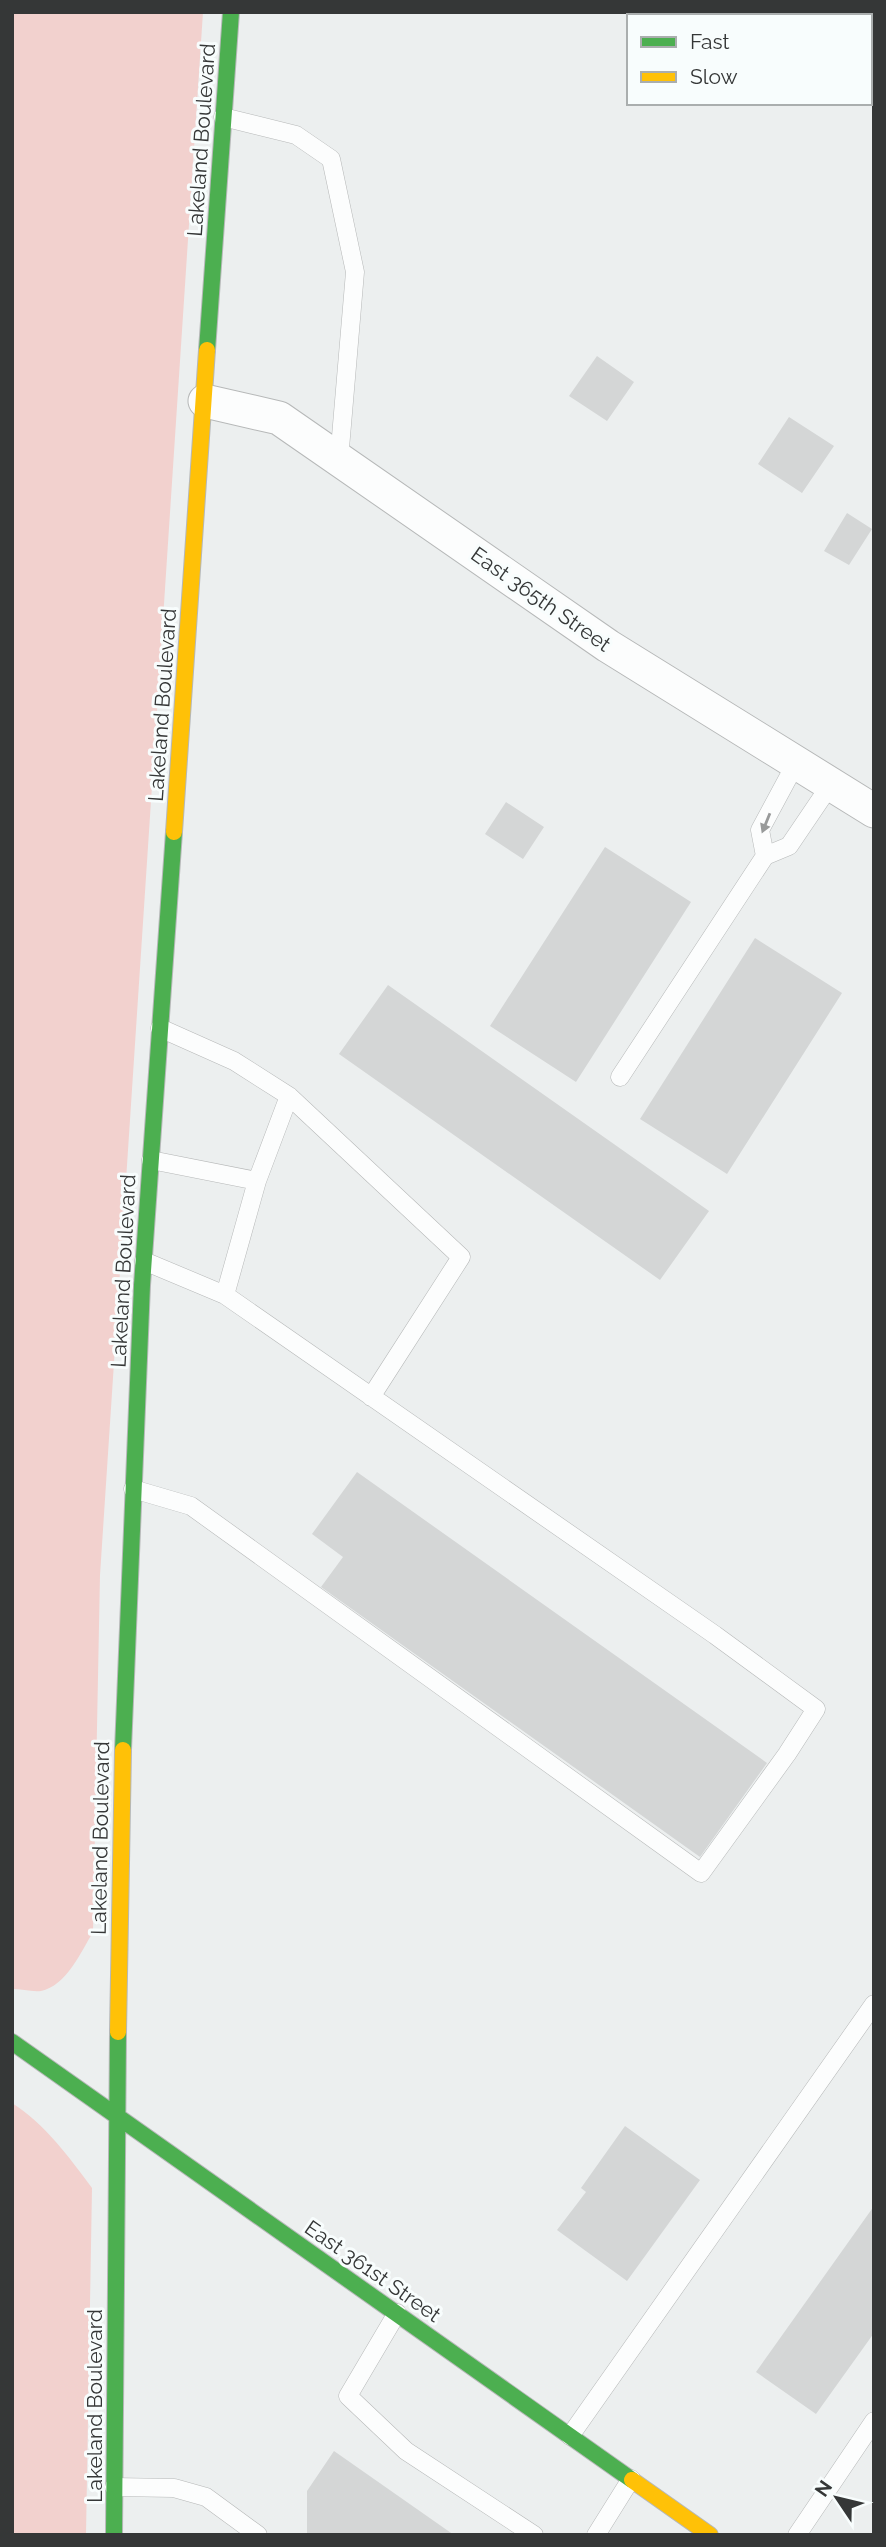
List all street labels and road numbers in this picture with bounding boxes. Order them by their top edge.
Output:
street label: Lakeland Boulevard [182,43,220,237]
street label: East 365th Street [466,541,616,657]
street label: Lakeland Boulevard [143,608,181,802]
street label: Lakeland Boulevard [105,1174,141,1368]
street label: Lakeland Boulevard [86,1741,114,1935]
street label: East 361st Street [300,2215,446,2327]
street label: Lakeland Boulevard [82,2309,107,2503]

